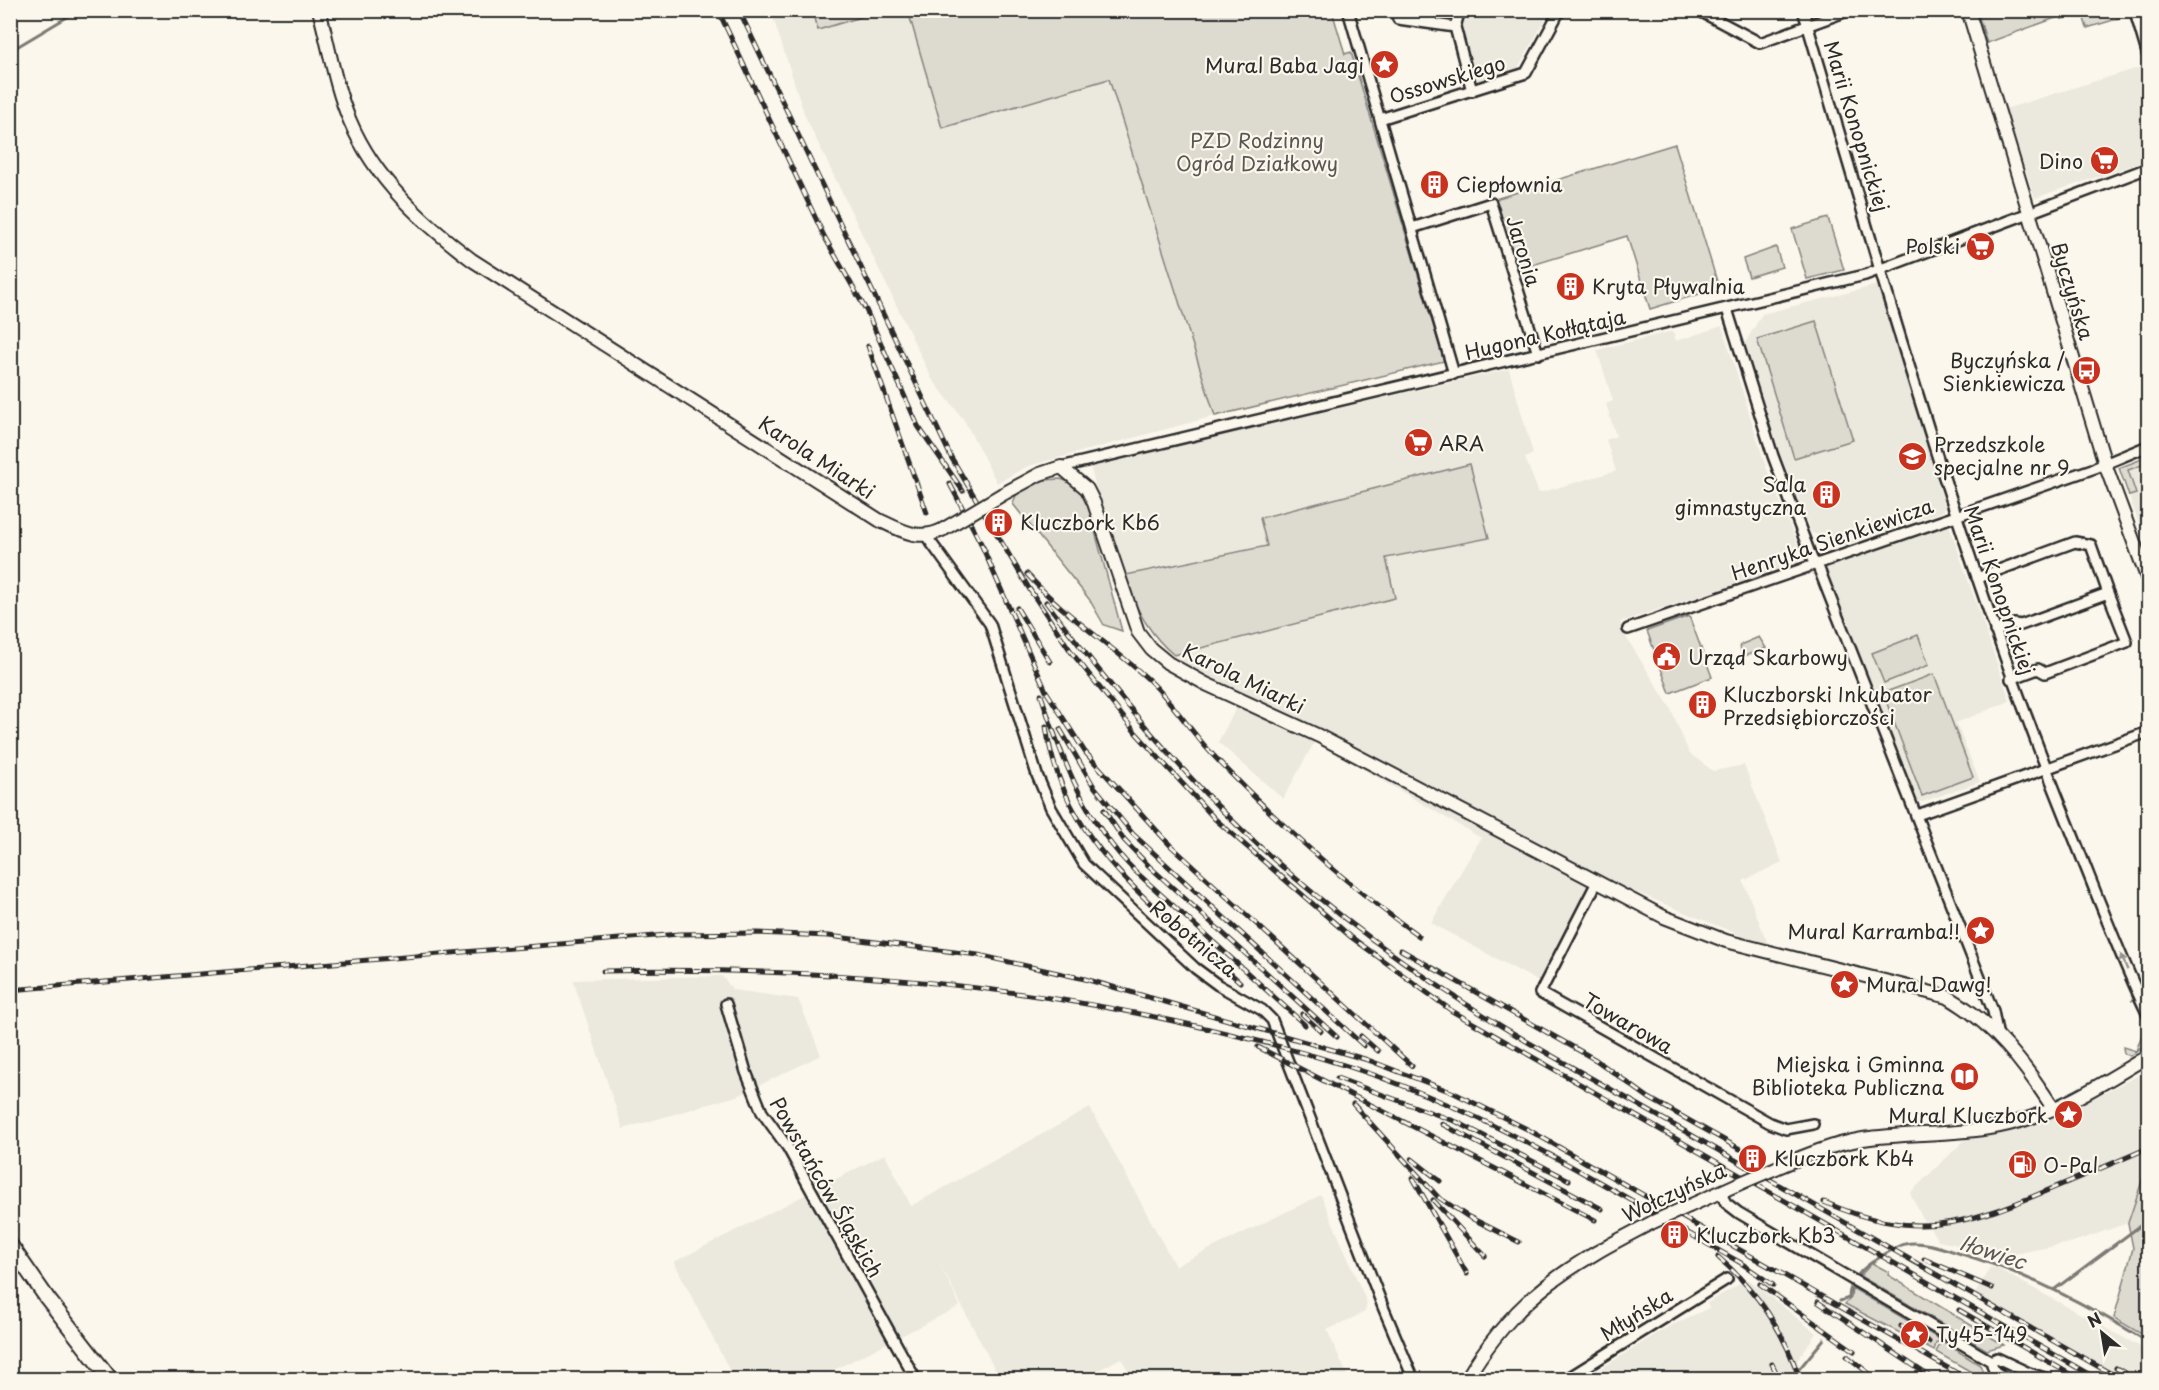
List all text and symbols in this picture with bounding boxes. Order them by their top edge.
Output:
street label: Marii Konopnickiej [1817,37,1897,215]
street label: Ossowskiego [1385,47,1509,111]
place icon: Mural Baba Jagi [1369,49,1401,81]
place label: Mural Baba Jagi [1205,50,1364,80]
park label: PZD Rodzinny Ogród Działkowy [1176,125,1338,178]
supermarket icon: Dino [2088,145,2120,177]
place label: Dino [2039,146,2083,176]
building icon: Ciepłownia [1419,168,1451,200]
place label: Ciepłownia [1456,169,1563,199]
street label: Jaronia [1499,212,1549,291]
supermarket icon: Polski [1965,230,1997,262]
place label: Polski [1905,231,1960,261]
street label: Byczyńska [2044,239,2102,344]
building icon: Kryta Pływalnia [1555,270,1587,302]
place label: Kryta Pływalnia [1592,271,1746,301]
street label: Hugona Kołłątaja [1462,301,1629,367]
place label: Byczyńska / Sienkiewicza [1942,345,2066,398]
bus stop icon: Byczyńska / Sienkiewicza [2070,355,2102,387]
street label: Karola Miarki [753,408,881,506]
supermarket icon: ARA [1402,427,1434,459]
place label: ARA [1439,428,1484,458]
place label: Przedszkole specjalne nr 9 [1934,429,2069,482]
school or university icon: Przedszkole specjalne nr 9 [1897,440,1929,472]
place label: Sala gimnastyczna [1675,469,1807,522]
building icon: Sala gimnastyczna [1811,479,1843,511]
street label: Henryka Sienkiewicza [1727,490,1938,588]
street label: Marii Konopnickiej [1957,501,2043,679]
building icon: Kluczbork Kb6 [983,506,1015,538]
place label: Kluczbork Kb6 [1020,507,1160,537]
street label: Karola Miarki [1177,635,1311,721]
public building icon: Urząd Skarbowy [1651,641,1683,673]
place label: Urząd Skarbowy [1688,642,1848,672]
place label: Kluczborski Inkubator Przedsiębiorczości [1723,679,1933,732]
building icon: Kluczborski Inkubator Przedsiębiorczości [1686,689,1718,721]
street label: Robotnicza [1144,893,1245,984]
place icon: Mural Karramba!! [1965,915,1997,947]
place label: Mural Karramba!! [1788,916,1960,946]
one-way arrow [2119,953,2129,971]
place icon: Mural Dawg! [1829,968,1861,1000]
place label: Mural Dawg! [1866,969,1991,999]
street label: Towarowa [1577,985,1679,1061]
place label: Miejska i Gminna Biblioteka Publiczna [1752,1049,1945,1102]
library icon: Miejska i Gminna Biblioteka Publiczna [1949,1060,1981,1092]
street label: Powstańców Śląskich [763,1091,891,1283]
place icon: Mural Kluczbork [2053,1099,2085,1131]
place label: Mural Kluczbork [1888,1100,2048,1130]
building icon: Kluczbork Kb4 [1737,1142,1769,1174]
place label: Kluczbork Kb4 [1774,1143,1914,1173]
fuel station icon: O-Pal [2006,1149,2038,1181]
place label: O-Pal [2043,1150,2098,1180]
street label: Wołczyńska [1617,1155,1732,1229]
building icon: Kluczbork Kb3 [1659,1219,1691,1251]
place label: Kluczbork Kb3 [1696,1220,1835,1250]
water label: Iłowiec [1956,1225,2032,1277]
street label: Młyńska [1594,1280,1678,1348]
north arrow [2072,1303,2132,1363]
text: N [2083,1306,2105,1333]
place icon: Ty45-149 [1899,1318,1931,1350]
place label: Ty45-149 [1936,1319,2027,1349]

